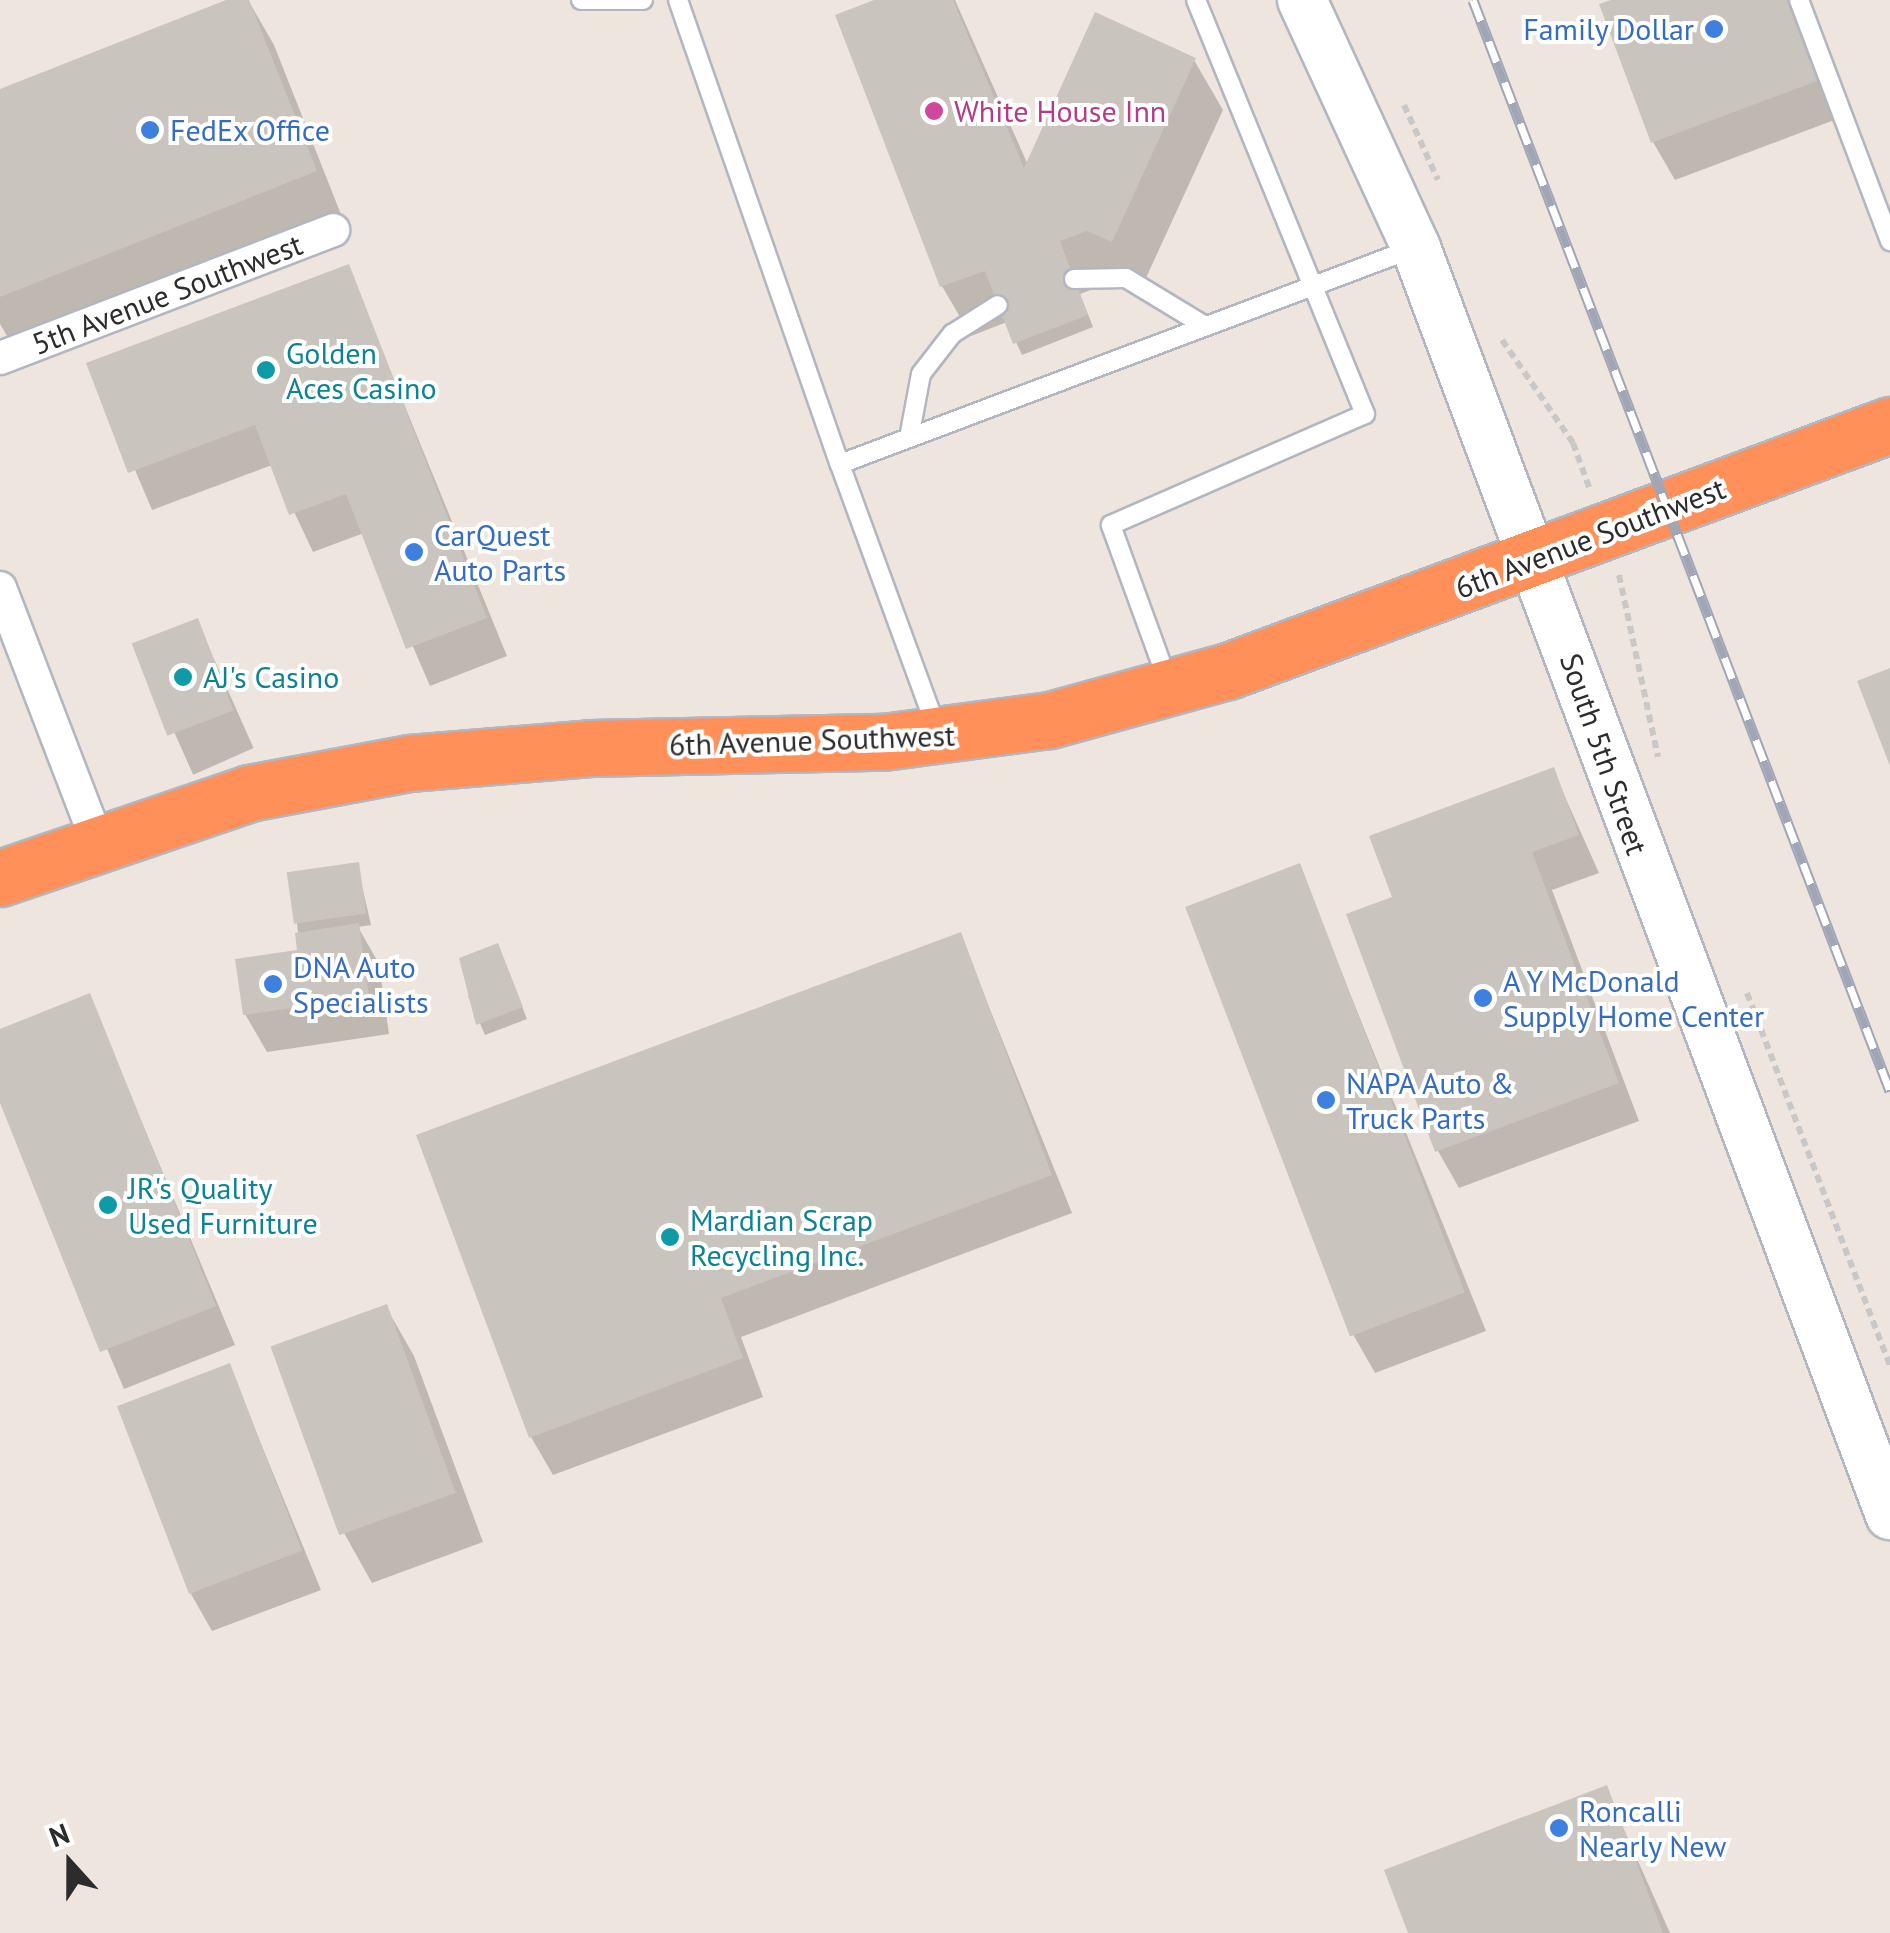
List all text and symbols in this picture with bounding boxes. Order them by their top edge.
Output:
place label: Family Dollar [1522,11,1694,47]
marker: Family Dollar [1703,18,1725,40]
place label: White House Inn [954,93,1166,129]
marker: White House Inn [923,100,945,122]
place label: FedEx Office [170,112,331,148]
marker: FedEx Office [139,119,161,141]
street label: 5th Avenue Southwest [27,226,307,362]
place label: Golden Aces Casino [286,335,437,406]
marker: Golden Aces Casino [255,359,277,381]
street label: 6th Avenue Southwest [1450,470,1730,606]
place label: CarQuest Auto Parts [434,517,566,588]
marker: CarQuest Auto Parts [403,541,425,563]
street label: South 5th Street [1553,649,1655,859]
place label: AJ's Casino [203,659,339,695]
marker: AJ's Casino [172,666,194,688]
street label: 6th Avenue Southwest [668,717,956,763]
place label: DNA Auto Specialists [293,949,429,1020]
place label: A Y McDonald Supply Home Center [1503,963,1765,1034]
marker: DNA Auto Specialists [262,973,284,995]
marker: A Y McDonald Supply Home Center [1472,987,1494,1009]
place label: NAPA Auto & Truck Parts [1346,1065,1516,1136]
marker: NAPA Auto & Truck Parts [1315,1089,1337,1111]
place label: JR's Quality Used Furniture [128,1170,318,1240]
marker: JR's Quality Used Furniture [97,1194,119,1216]
place label: Mardian Scrap Recycling Inc. [690,1202,873,1272]
marker: Mardian Scrap Recycling Inc. [659,1226,681,1248]
place label: Roncalli Nearly New [1579,1793,1727,1864]
north arrow [20,1813,120,1913]
text: N [44,1814,74,1855]
marker: Roncalli Nearly New [1548,1817,1570,1839]

